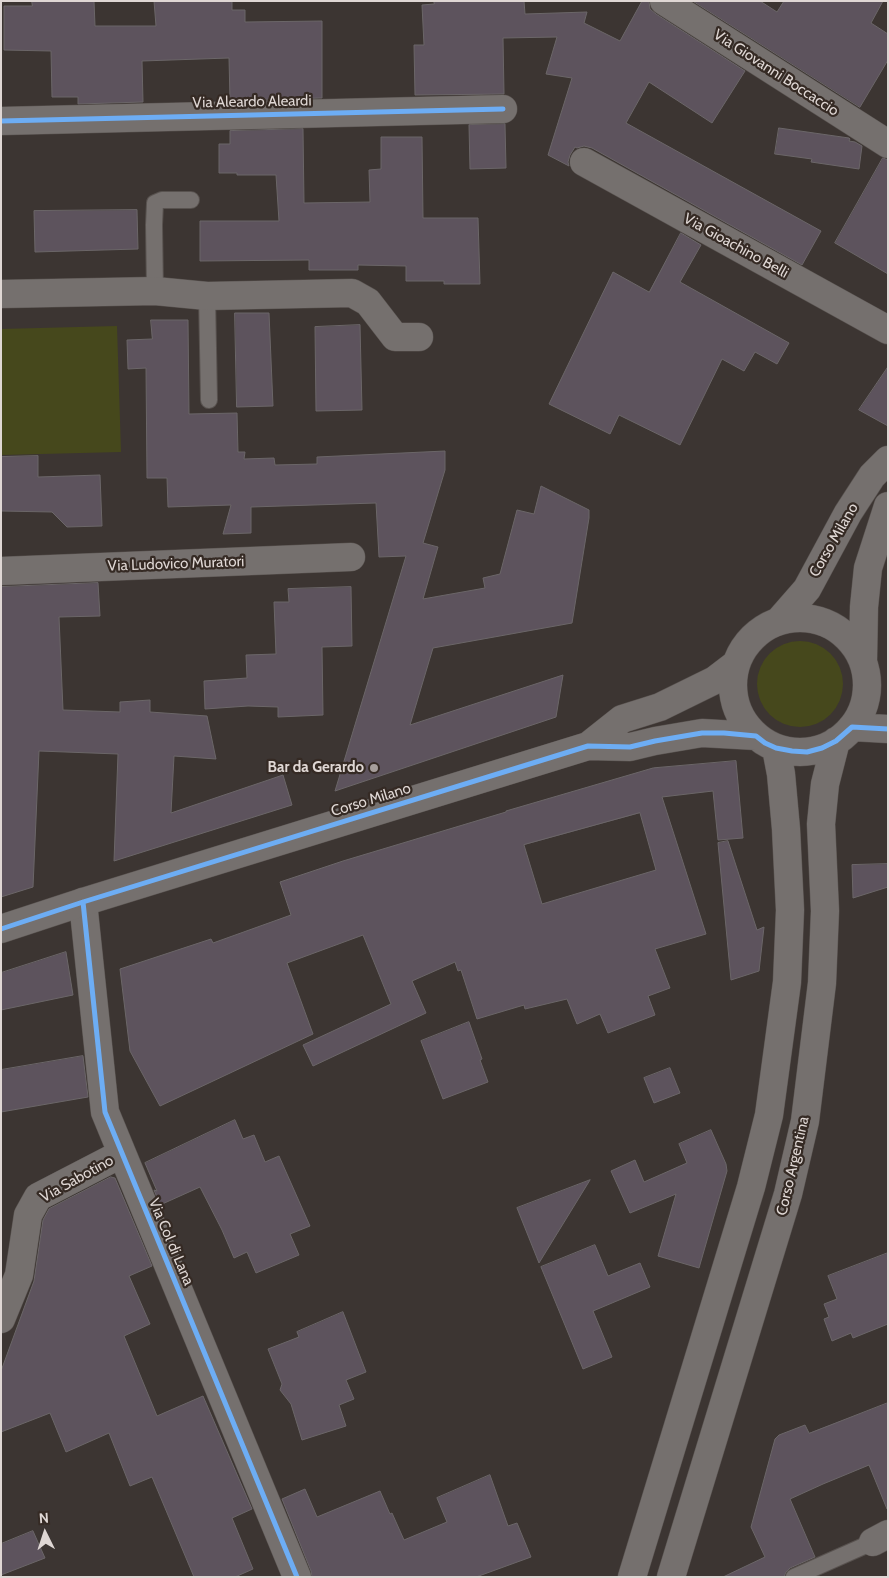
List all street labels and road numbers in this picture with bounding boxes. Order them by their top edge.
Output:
street label: Via Giovanni Boccaccio [710,26,842,120]
street label: Via Aleardo Aleardi [192,92,312,112]
street label: Via Gioachino Belli [680,210,792,282]
street label: Corso Milano [806,500,862,580]
street label: Via Ludovico Muratori [107,553,245,575]
street label: Corso Milano [329,779,413,821]
street label: Corso Argentina [773,1115,813,1217]
street label: Via Sabotino [37,1152,117,1206]
street label: Via Col di Lana [145,1196,197,1288]

